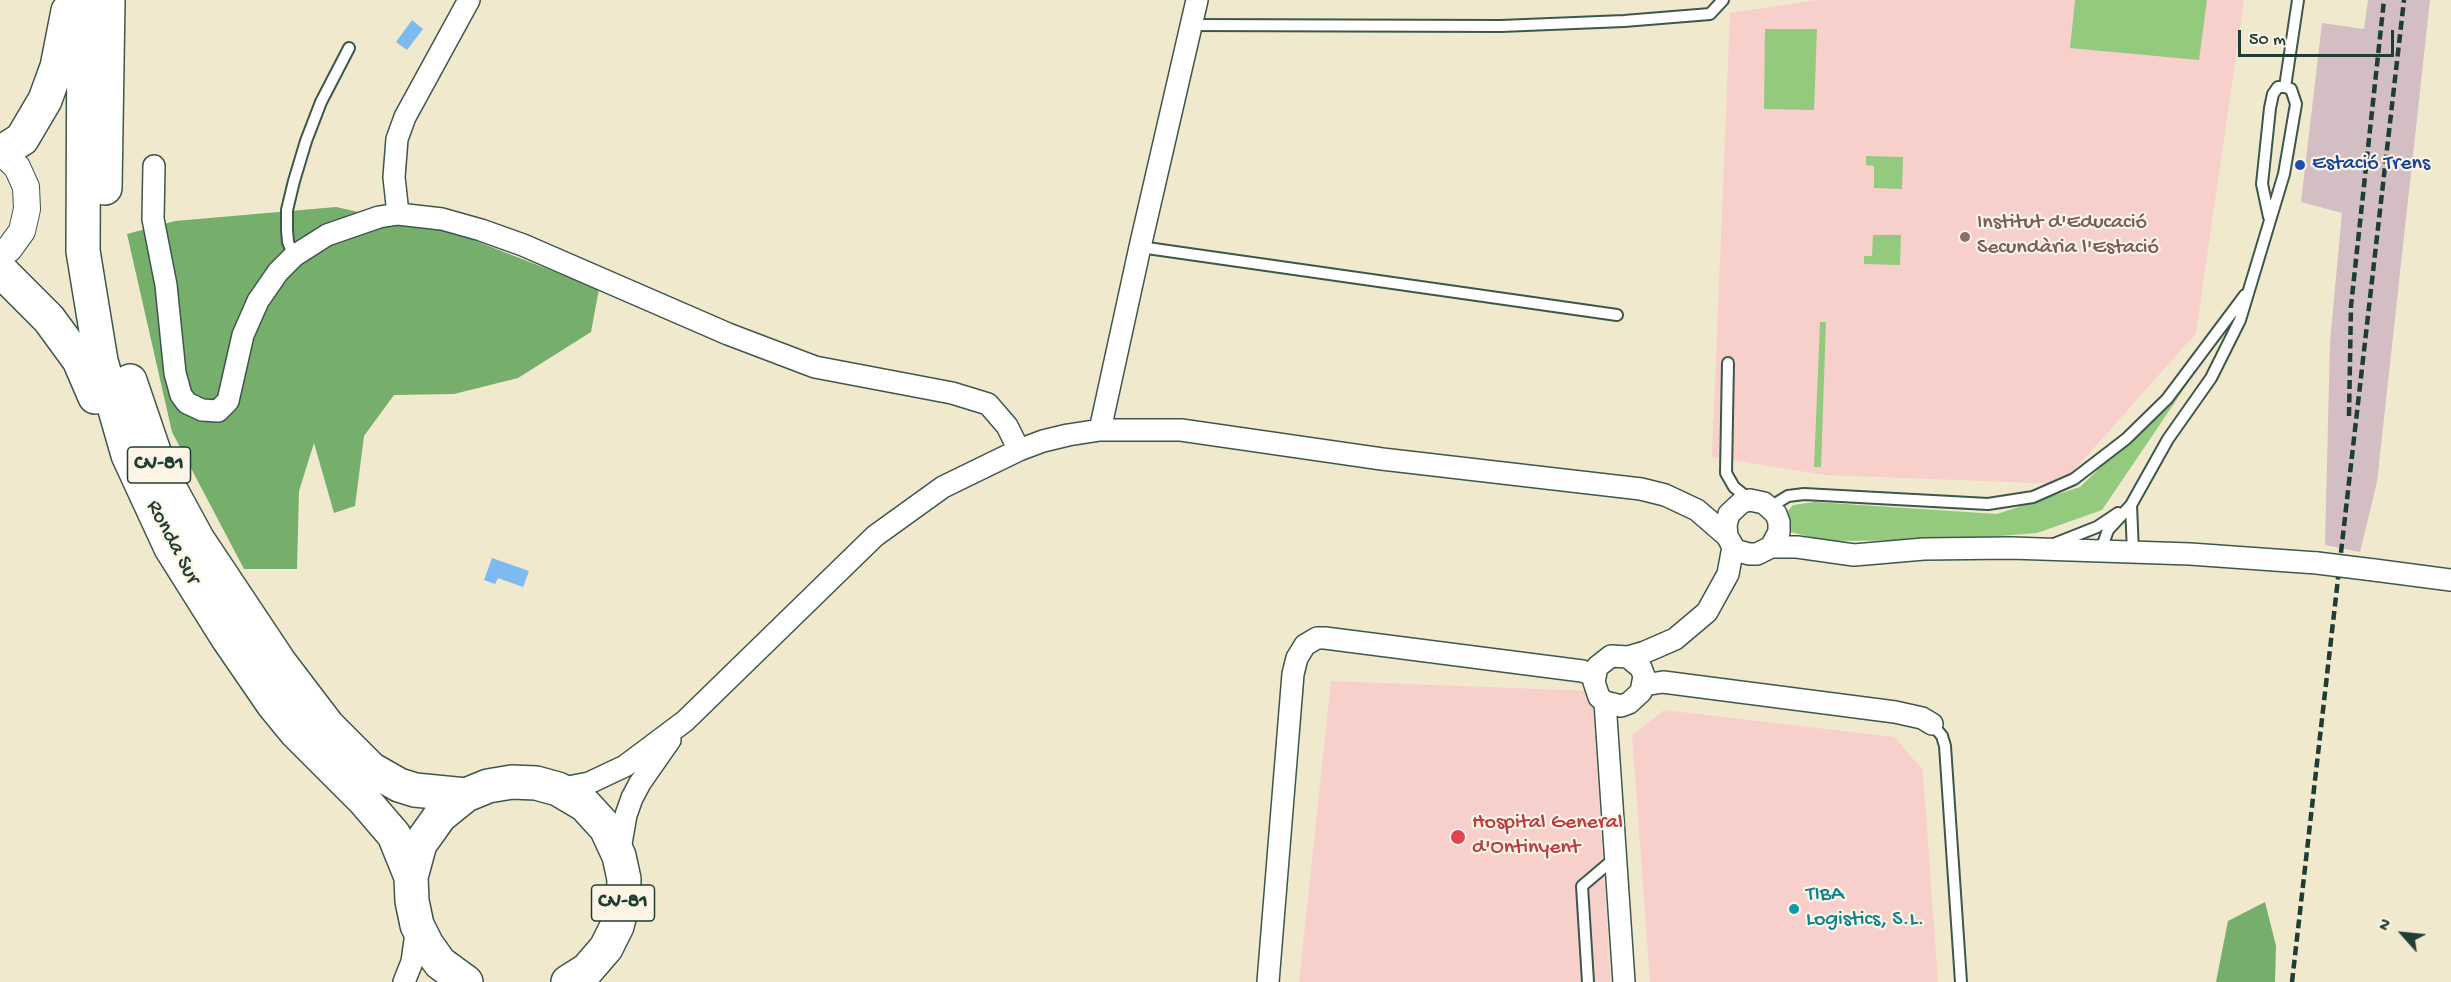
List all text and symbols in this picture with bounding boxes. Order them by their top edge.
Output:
scale bar [2241,18,2397,56]
text: 50 m [2249,30,2286,51]
place label: Estació Trens [2312,152,2430,178]
marker: Estació Trens [2293,158,2307,172]
place label: Institut d'Educació Secundària l'Estació [1977,211,2159,262]
marker: Institut d'Educació Secundària l'Estació [1958,230,1972,244]
road number: CV-81 [128,447,190,483]
street label: Ronda Sur [139,496,205,590]
place label: Hospital General d'Ontinyent [1472,811,1623,862]
marker: Hospital General d'Ontinyent [1449,828,1467,846]
place label: TIBA Logistics, S.L. [1806,883,1924,934]
road number: CV-81 [592,885,654,921]
marker: TIBA Logistics, S.L. [1787,902,1801,916]
north arrow [2373,904,2433,964]
text: N [2376,917,2397,935]

